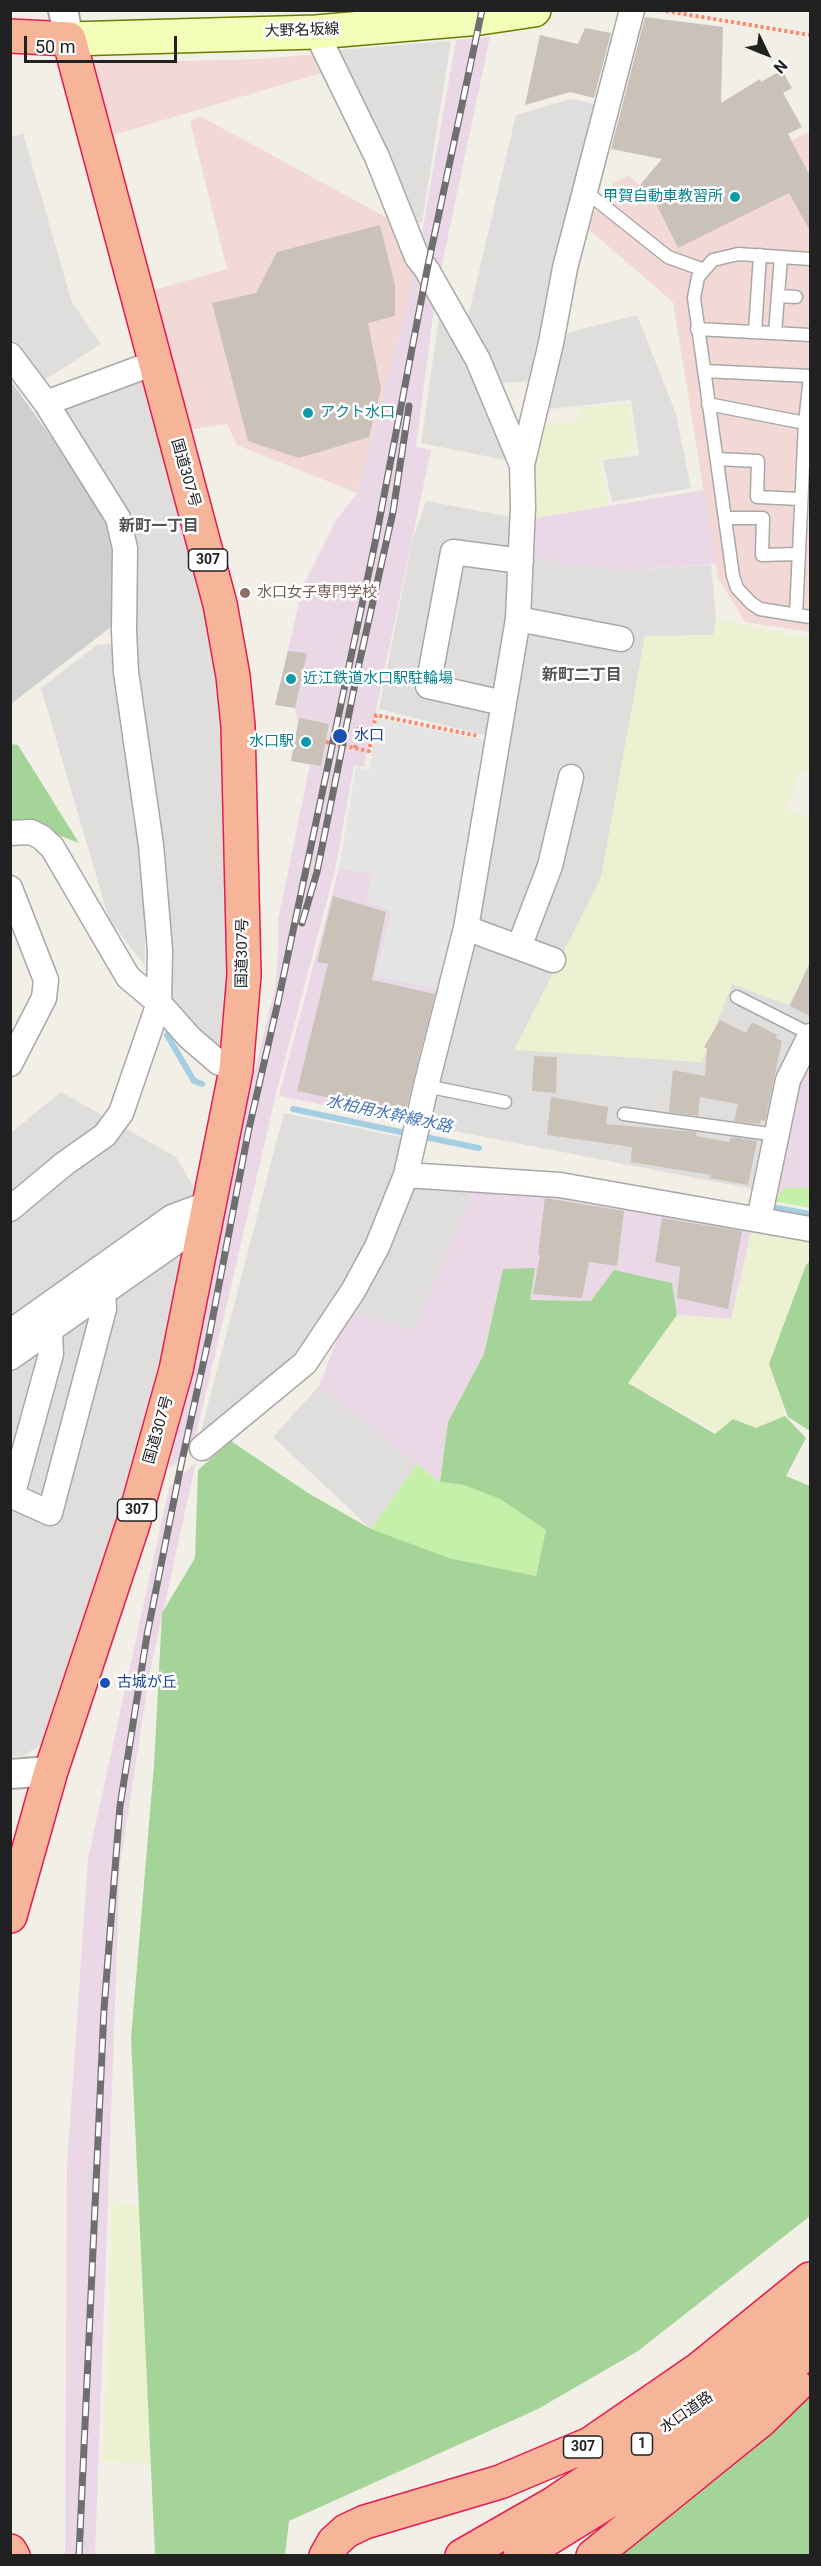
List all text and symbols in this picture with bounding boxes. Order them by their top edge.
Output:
street label: 大野名坂線 [264,21,340,41]
scale bar [27,24,180,62]
north arrow [737,24,797,84]
text: 50 m [35,36,75,57]
text: N [770,56,791,77]
place label: 甲賀自動車教習所 [603,188,723,206]
marker: 甲賀自動車教習所 [728,190,742,204]
place label: アクト水口 [320,404,395,422]
marker: アクト水口 [301,406,315,420]
street label: 国道307号 [167,437,203,509]
district label: 新町一丁目 [119,517,199,537]
road number: 307 [188,549,228,571]
place label: 水口女子専門学校 [257,584,377,602]
marker: 水口女子専門学校 [238,586,252,600]
district label: 新町二丁目 [542,666,622,686]
place label: 近江鉄道水口駅駐輪場 [303,670,453,688]
marker: 近江鉄道水口駅駐輪場 [284,672,298,686]
marker: 水口 [331,727,349,745]
place label: 水口 [354,727,384,745]
place label: 水口駅 [249,733,294,751]
marker: 水口駅 [299,735,313,749]
street label: 国道307号 [233,918,253,988]
water label: 水柏用水幹線水路 [324,1092,454,1138]
street label: 国道307号 [141,1394,177,1466]
road number: 307 [118,1499,156,1521]
place label: 古城が丘 [117,1674,177,1692]
marker: 古城が丘 [98,1676,112,1690]
street label: 水口道路 [657,2388,717,2438]
road number: 1 [632,2433,652,2455]
road number: 307 [564,2436,602,2458]

